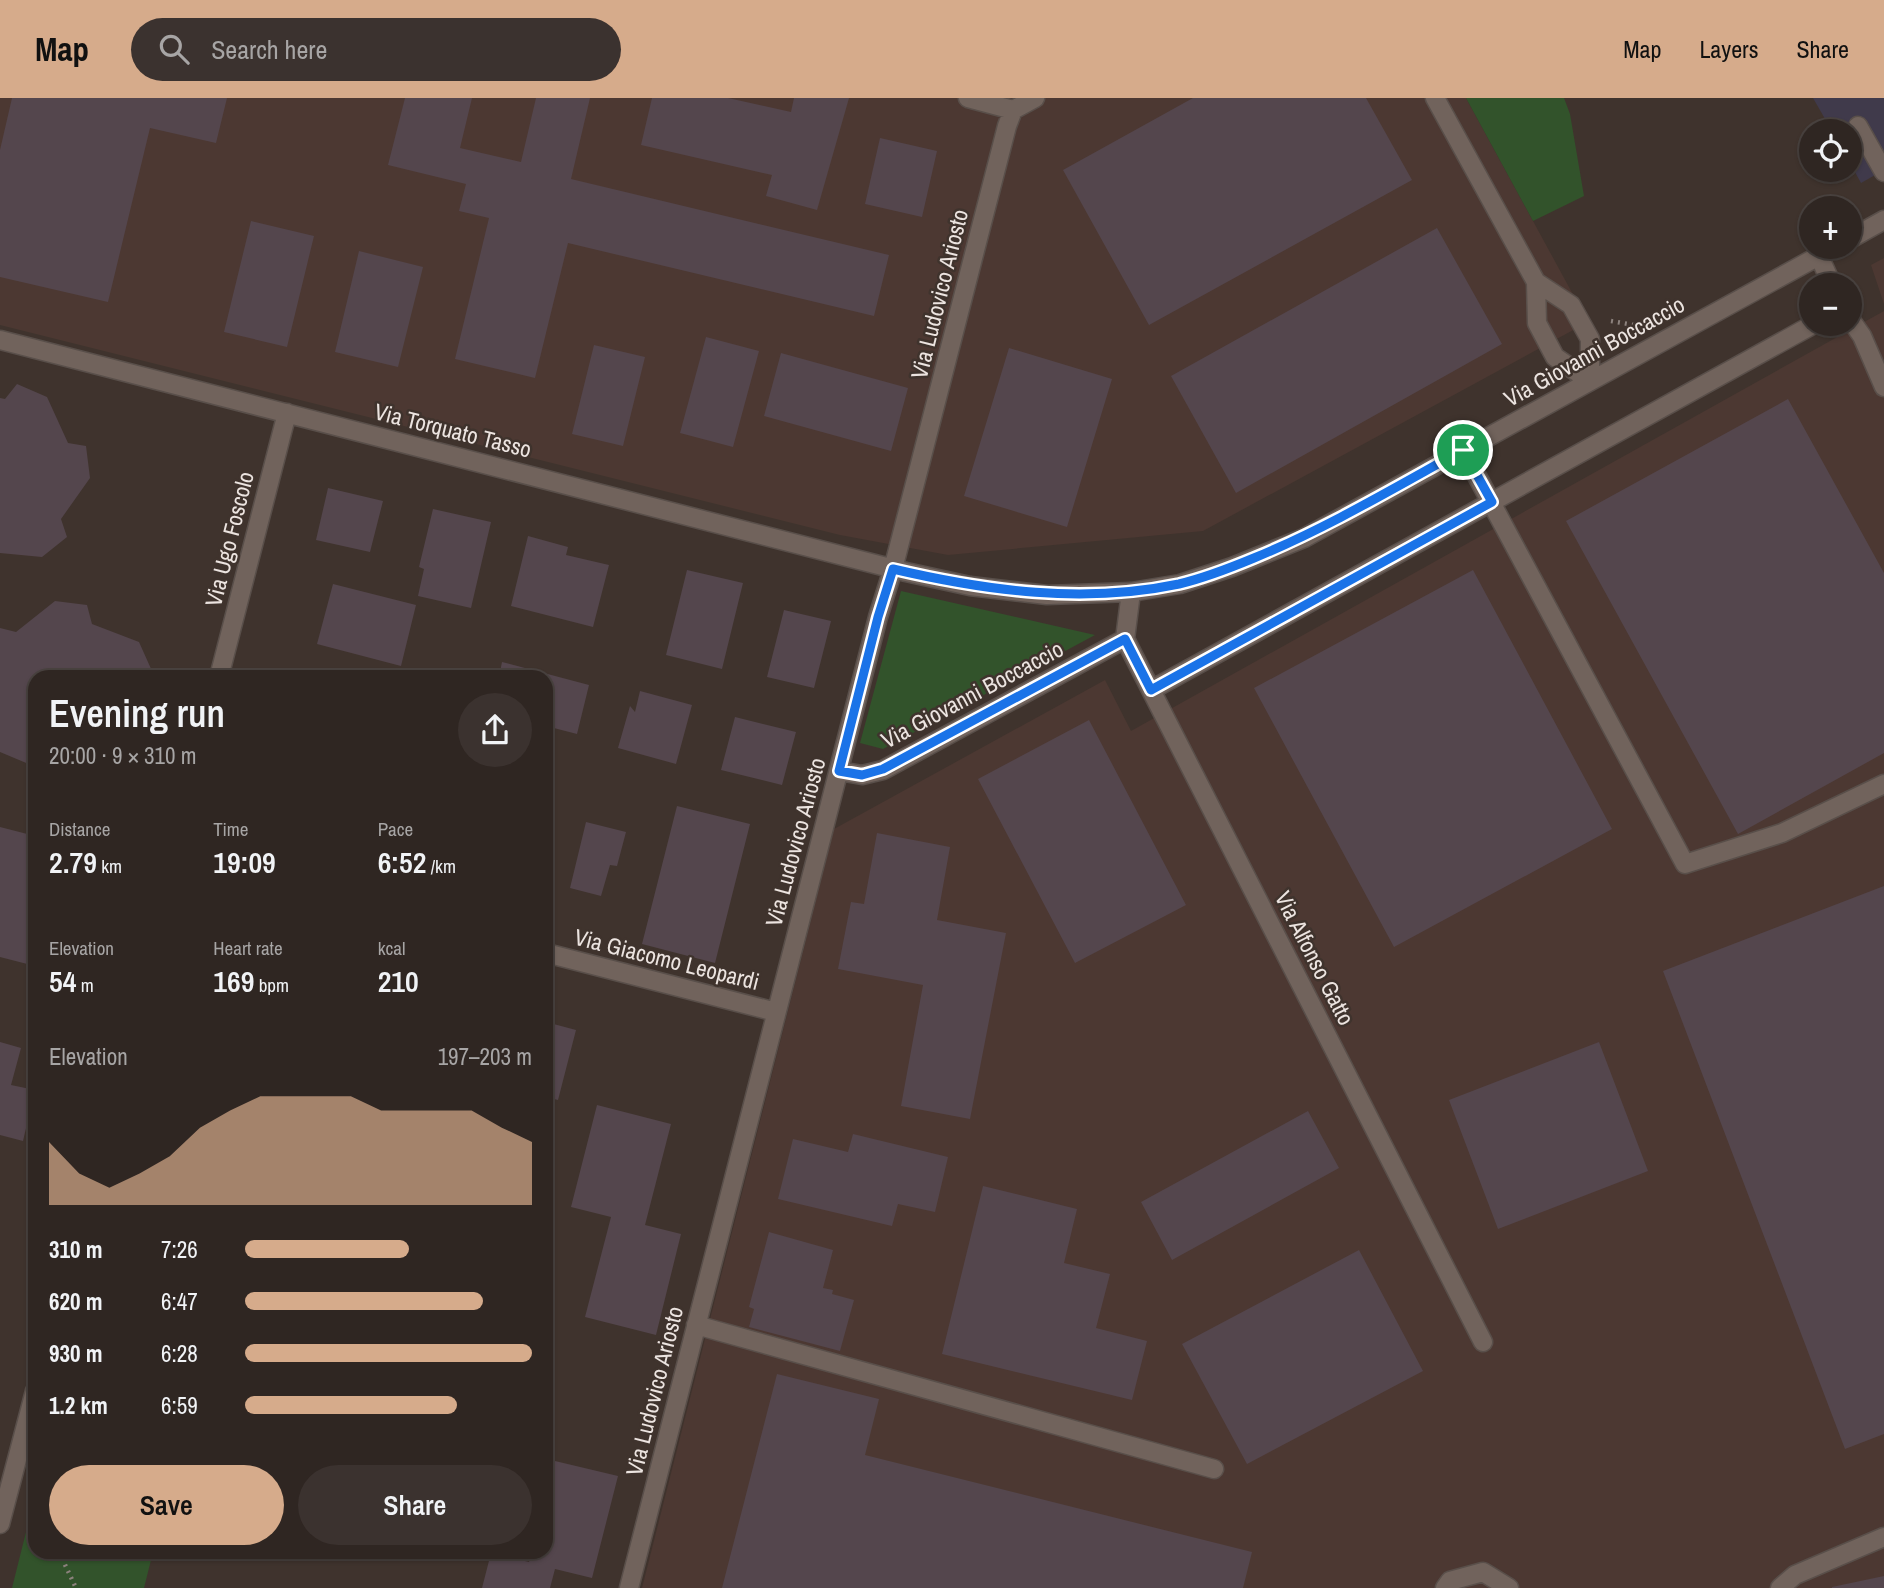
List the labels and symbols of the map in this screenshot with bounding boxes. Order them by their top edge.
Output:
street label: Via Ludovico Ariosto [903,206,975,382]
street label: Via Giovanni Boccaccio [1498,288,1690,414]
street label: Via Torquato Tasso [371,396,535,464]
pin [1433,420,1493,480]
street label: Via Ugo Foscolo [197,468,261,610]
street label: Via Giovanni Boccaccio [876,633,1068,755]
street label: Via Ludovico Ariosto [758,754,832,930]
street label: Via Alfonso Gatto [1268,886,1362,1030]
street label: Via Giacomo Leopardi [571,921,763,997]
street label: Via Ludovico Ariosto [618,1303,690,1479]

